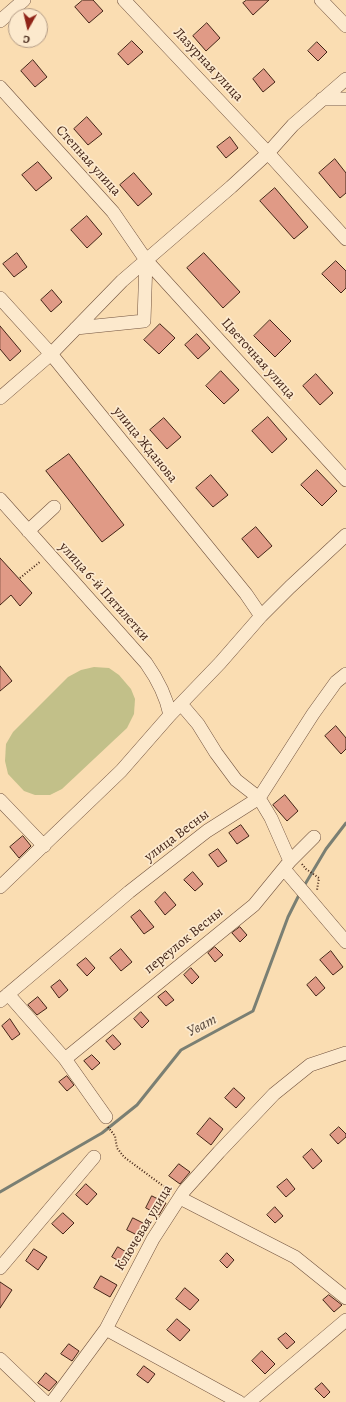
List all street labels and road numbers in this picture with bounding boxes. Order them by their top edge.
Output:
street label: Лазурная улица [170,25,246,105]
street label: Степная улица [52,122,124,200]
street label: Цветочная улица [217,315,299,403]
street label: улица Жданова [109,404,181,486]
street label: улица 6-й Пятилетки [55,539,153,645]
street label: улица Весны [141,806,213,866]
street label: переулок Весны [141,904,227,978]
street label: Ключевая улица [112,1182,176,1274]

